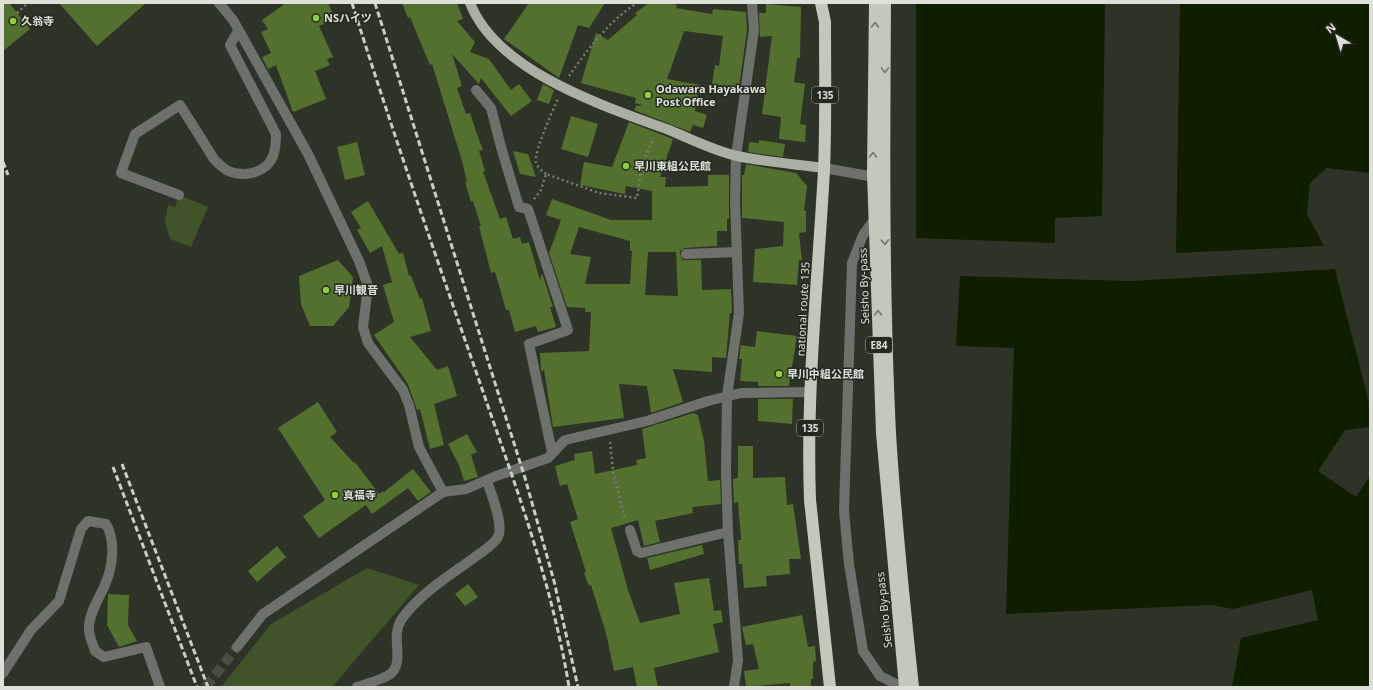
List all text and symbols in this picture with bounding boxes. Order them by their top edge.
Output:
place label: NSハイツ [324,10,372,25]
place label: 久翁寺 [21,13,54,28]
marker: NSハイツ [311,13,321,23]
marker: 久翁寺 [8,16,18,26]
north arrow [1317,16,1357,56]
text: N [1322,19,1339,36]
one-way arrow [871,22,879,28]
one-way arrow [880,67,889,73]
place label: Odawara Hayakawa Post Office [656,81,766,109]
road number: 135 [812,87,838,103]
marker: Odawara Hayakawa Post Office [643,90,653,100]
one-way arrow [869,152,878,158]
place label: 早川東組公民館 [634,158,711,173]
marker: 早川東組公民館 [621,161,631,171]
one-way arrow [881,239,889,245]
street label: Seisho By-pass [855,248,872,324]
street label: national route 135 [793,261,812,357]
place label: 早川観音 [334,282,378,297]
marker: 早川観音 [321,285,331,295]
one-way arrow [874,310,882,316]
road number: E84 [866,337,892,353]
place label: 早川中組公民館 [787,366,864,381]
marker: 早川中組公民館 [774,369,784,379]
road number: 135 [797,420,823,436]
place label: 真福寺 [343,487,376,502]
marker: 真福寺 [330,490,340,500]
street label: Seisho By-pass [872,571,895,649]

